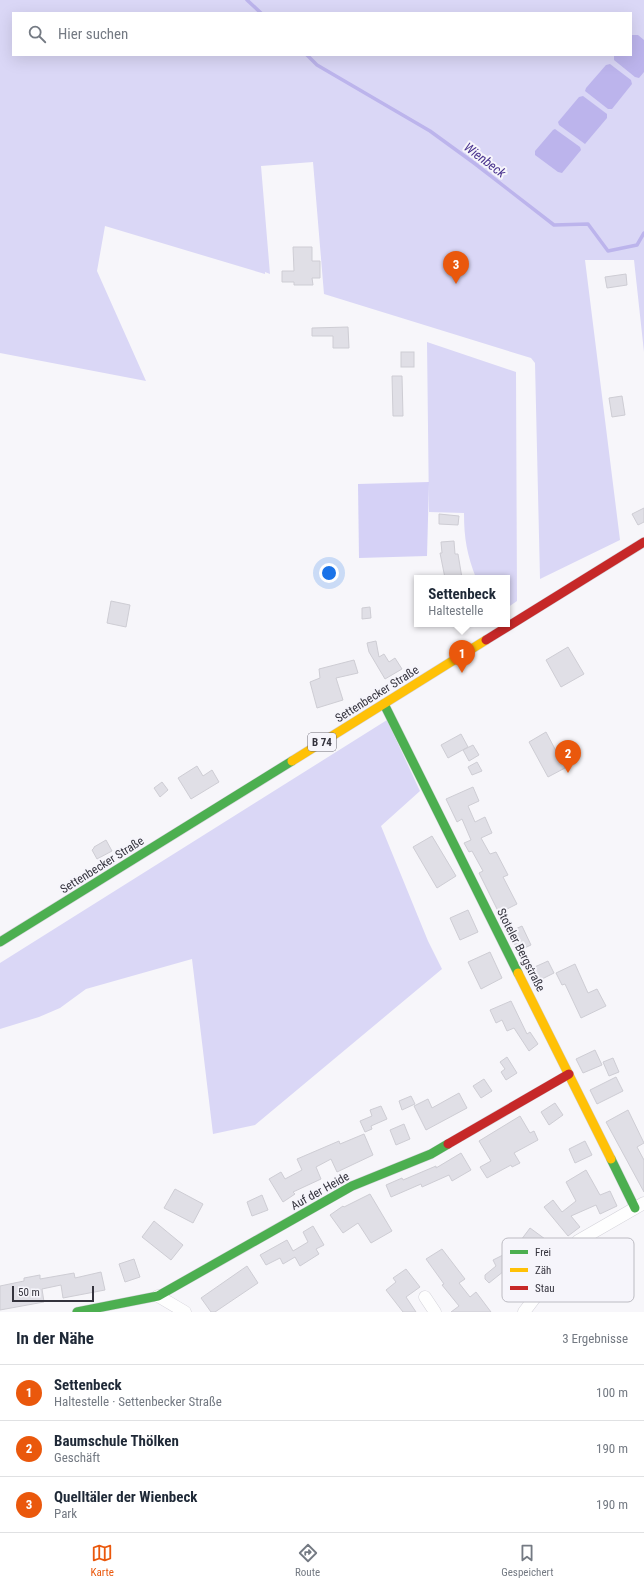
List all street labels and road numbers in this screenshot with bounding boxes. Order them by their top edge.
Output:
street label: Settenbecker Straße [333,663,422,725]
road number: B 74 [308,733,336,751]
street label: Settenbecker Straße [58,834,147,896]
street label: Stoteler Bergstraße [494,906,548,994]
street label: Auf der Heide [288,1169,352,1213]

